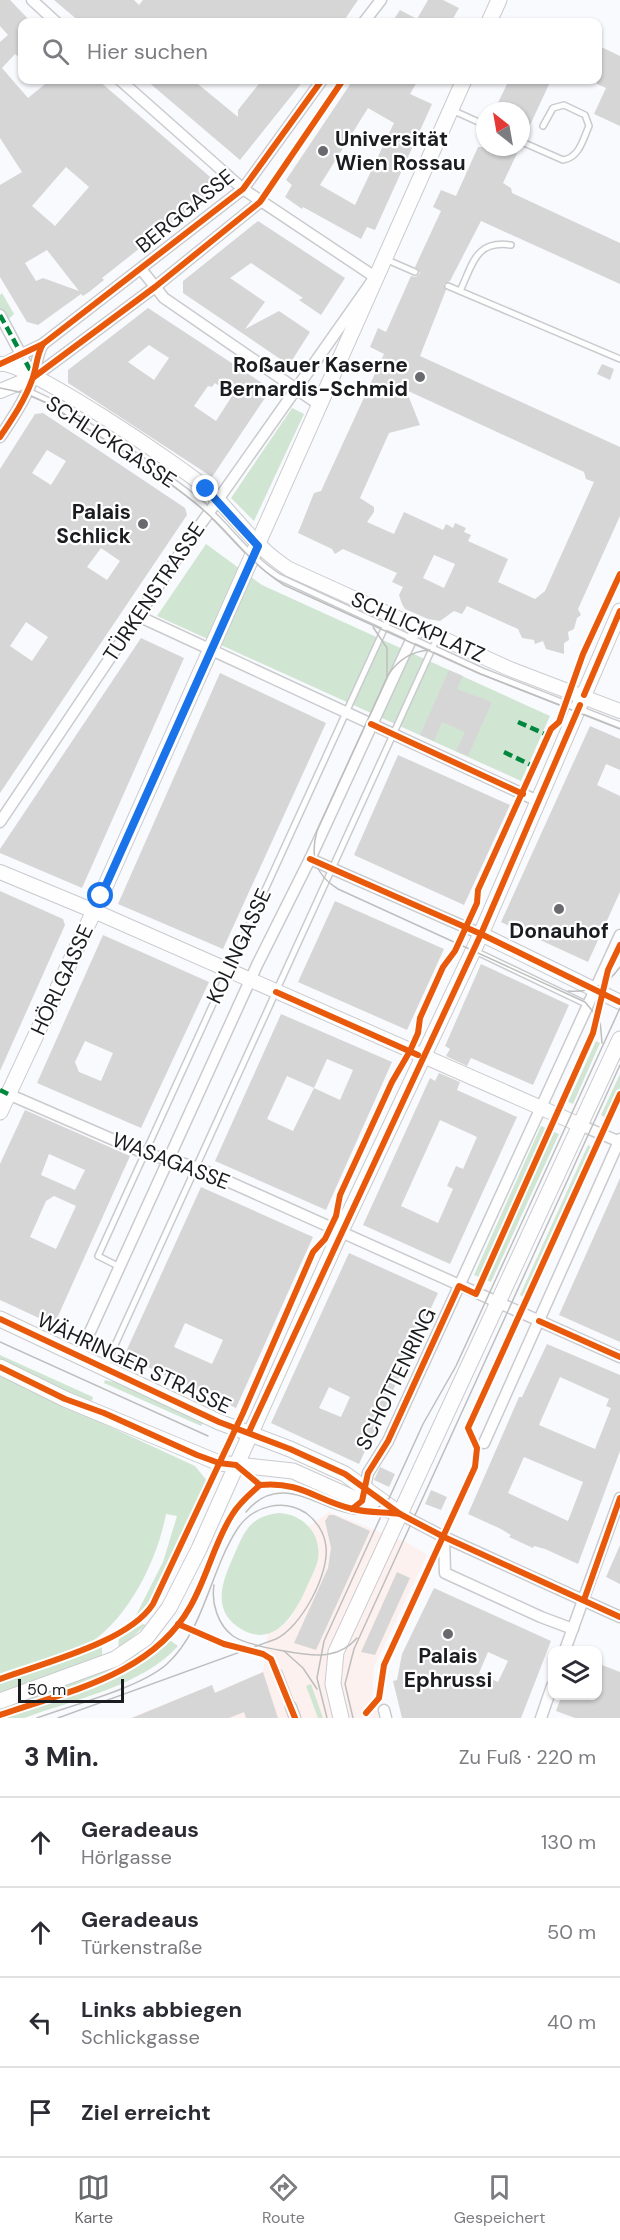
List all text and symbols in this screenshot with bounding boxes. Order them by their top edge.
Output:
search box [18,18,602,84]
icon: search [39,35,72,68]
text: Hier suchen [87,37,208,66]
north arrow [476,102,530,156]
place label: Universität Wien Rossau [335,125,466,177]
marker: Universität Wien Rossau [316,144,330,158]
street label: BERGGASSE [130,163,240,259]
place label: Roßauer Kaserne Bernardis-Schmid [219,351,408,403]
marker: Roßauer Kaserne Bernardis-Schmid [413,370,427,384]
street label: SCHLICKGASSE [40,389,182,495]
route end [192,475,218,501]
place label: Palais Schlick [56,498,131,550]
street label: TÜRKENSTRASSE [97,517,211,667]
marker: Palais Schlick [136,517,150,531]
street label: SCHLICKPLATZ [347,585,489,669]
route start [87,882,113,908]
street label: KOLINGASSE [200,884,278,1008]
marker: Donauhof [552,902,566,916]
place label: Donauhof [509,917,609,945]
street label: HÖRLGASSE [24,920,100,1040]
street label: WASAGASSE [108,1126,234,1196]
street label: SCHOTTENRING [349,1303,443,1455]
street label: WÄHRINGER STRASSE [32,1306,236,1420]
marker: Palais Ephrussi [441,1627,455,1641]
place label: Palais Ephrussi [404,1642,492,1694]
map controls [548,1646,602,1700]
button: layers [548,1646,602,1700]
scale bar [18,1676,124,1704]
text: 50 m [27,1679,66,1700]
text: 3 Min. [24,1740,99,1774]
text: Zu Fuß · 220 m [459,1744,596,1770]
text: Geradeaus [81,1815,199,1844]
icon: ahead [24,1826,57,1859]
text: 130 m [541,1829,596,1855]
text: Hörlgasse [81,1844,172,1870]
text: Geradeaus [81,1905,199,1934]
icon: ahead [24,1916,57,1949]
text: 50 m [547,1919,596,1945]
text: Türkenstraße [81,1934,202,1960]
text: Links abbiegen [81,1995,242,2024]
icon: left [24,2006,57,2039]
text: 40 m [547,2009,596,2035]
text: Schlickgasse [81,2024,200,2050]
icon: arrive [24,2096,57,2129]
text: Ziel erreicht [81,2098,211,2127]
tab: Karte [74,2171,113,2228]
tab: Route [262,2171,305,2228]
tab: Gespeichert [454,2171,546,2228]

